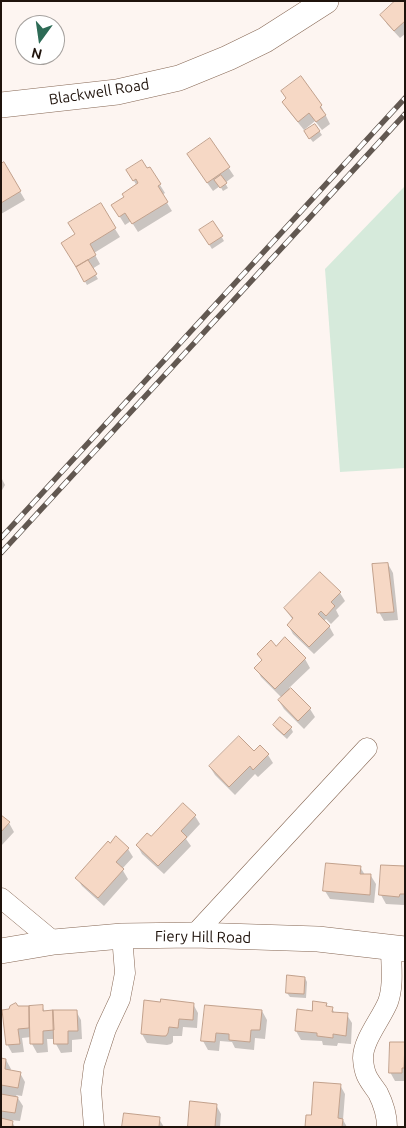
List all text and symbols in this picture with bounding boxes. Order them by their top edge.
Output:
north arrow [15,15,65,65]
text: N [30,45,44,63]
street label: Blackwell Road [47,75,151,109]
street label: Fiery Hill Road [155,927,251,947]

